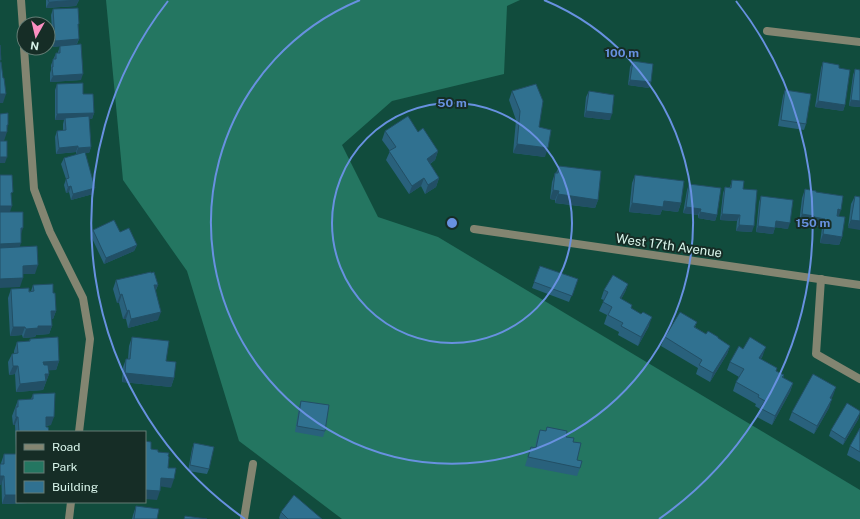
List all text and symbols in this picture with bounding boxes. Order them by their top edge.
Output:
north arrow [16,16,56,56]
text: N [30,39,40,52]
text: 100 m [605,46,639,60]
text: 50 m [437,96,467,110]
centre of rings [445,216,459,230]
text: 150 m [796,216,830,230]
street label: West 17th Avenue [615,231,723,260]
legend [16,431,146,503]
text: Road [52,440,80,454]
text: Park [52,460,78,474]
text: Building [52,480,98,494]

